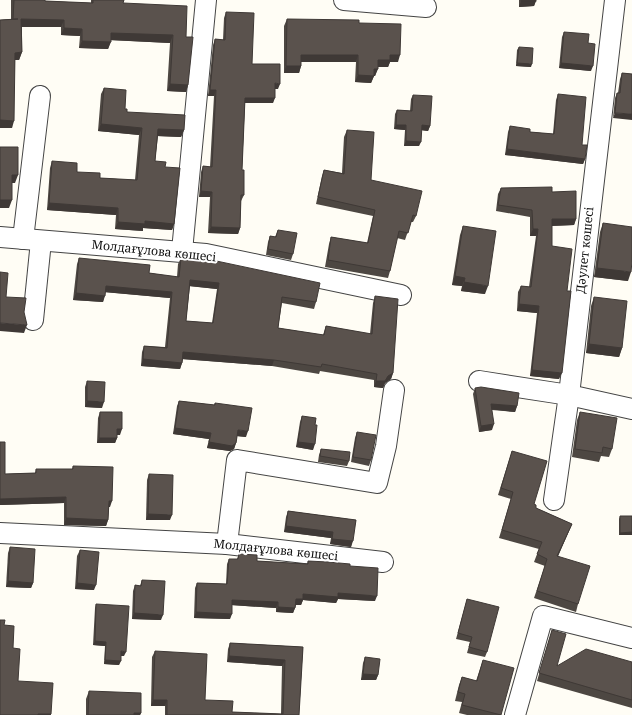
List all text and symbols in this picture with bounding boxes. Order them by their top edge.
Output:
street label: Дәулет көшесі [571,206,598,294]
street label: Молдағұлова көшесі [91,236,217,265]
street label: Молдағұлова көшесі [213,535,339,564]

